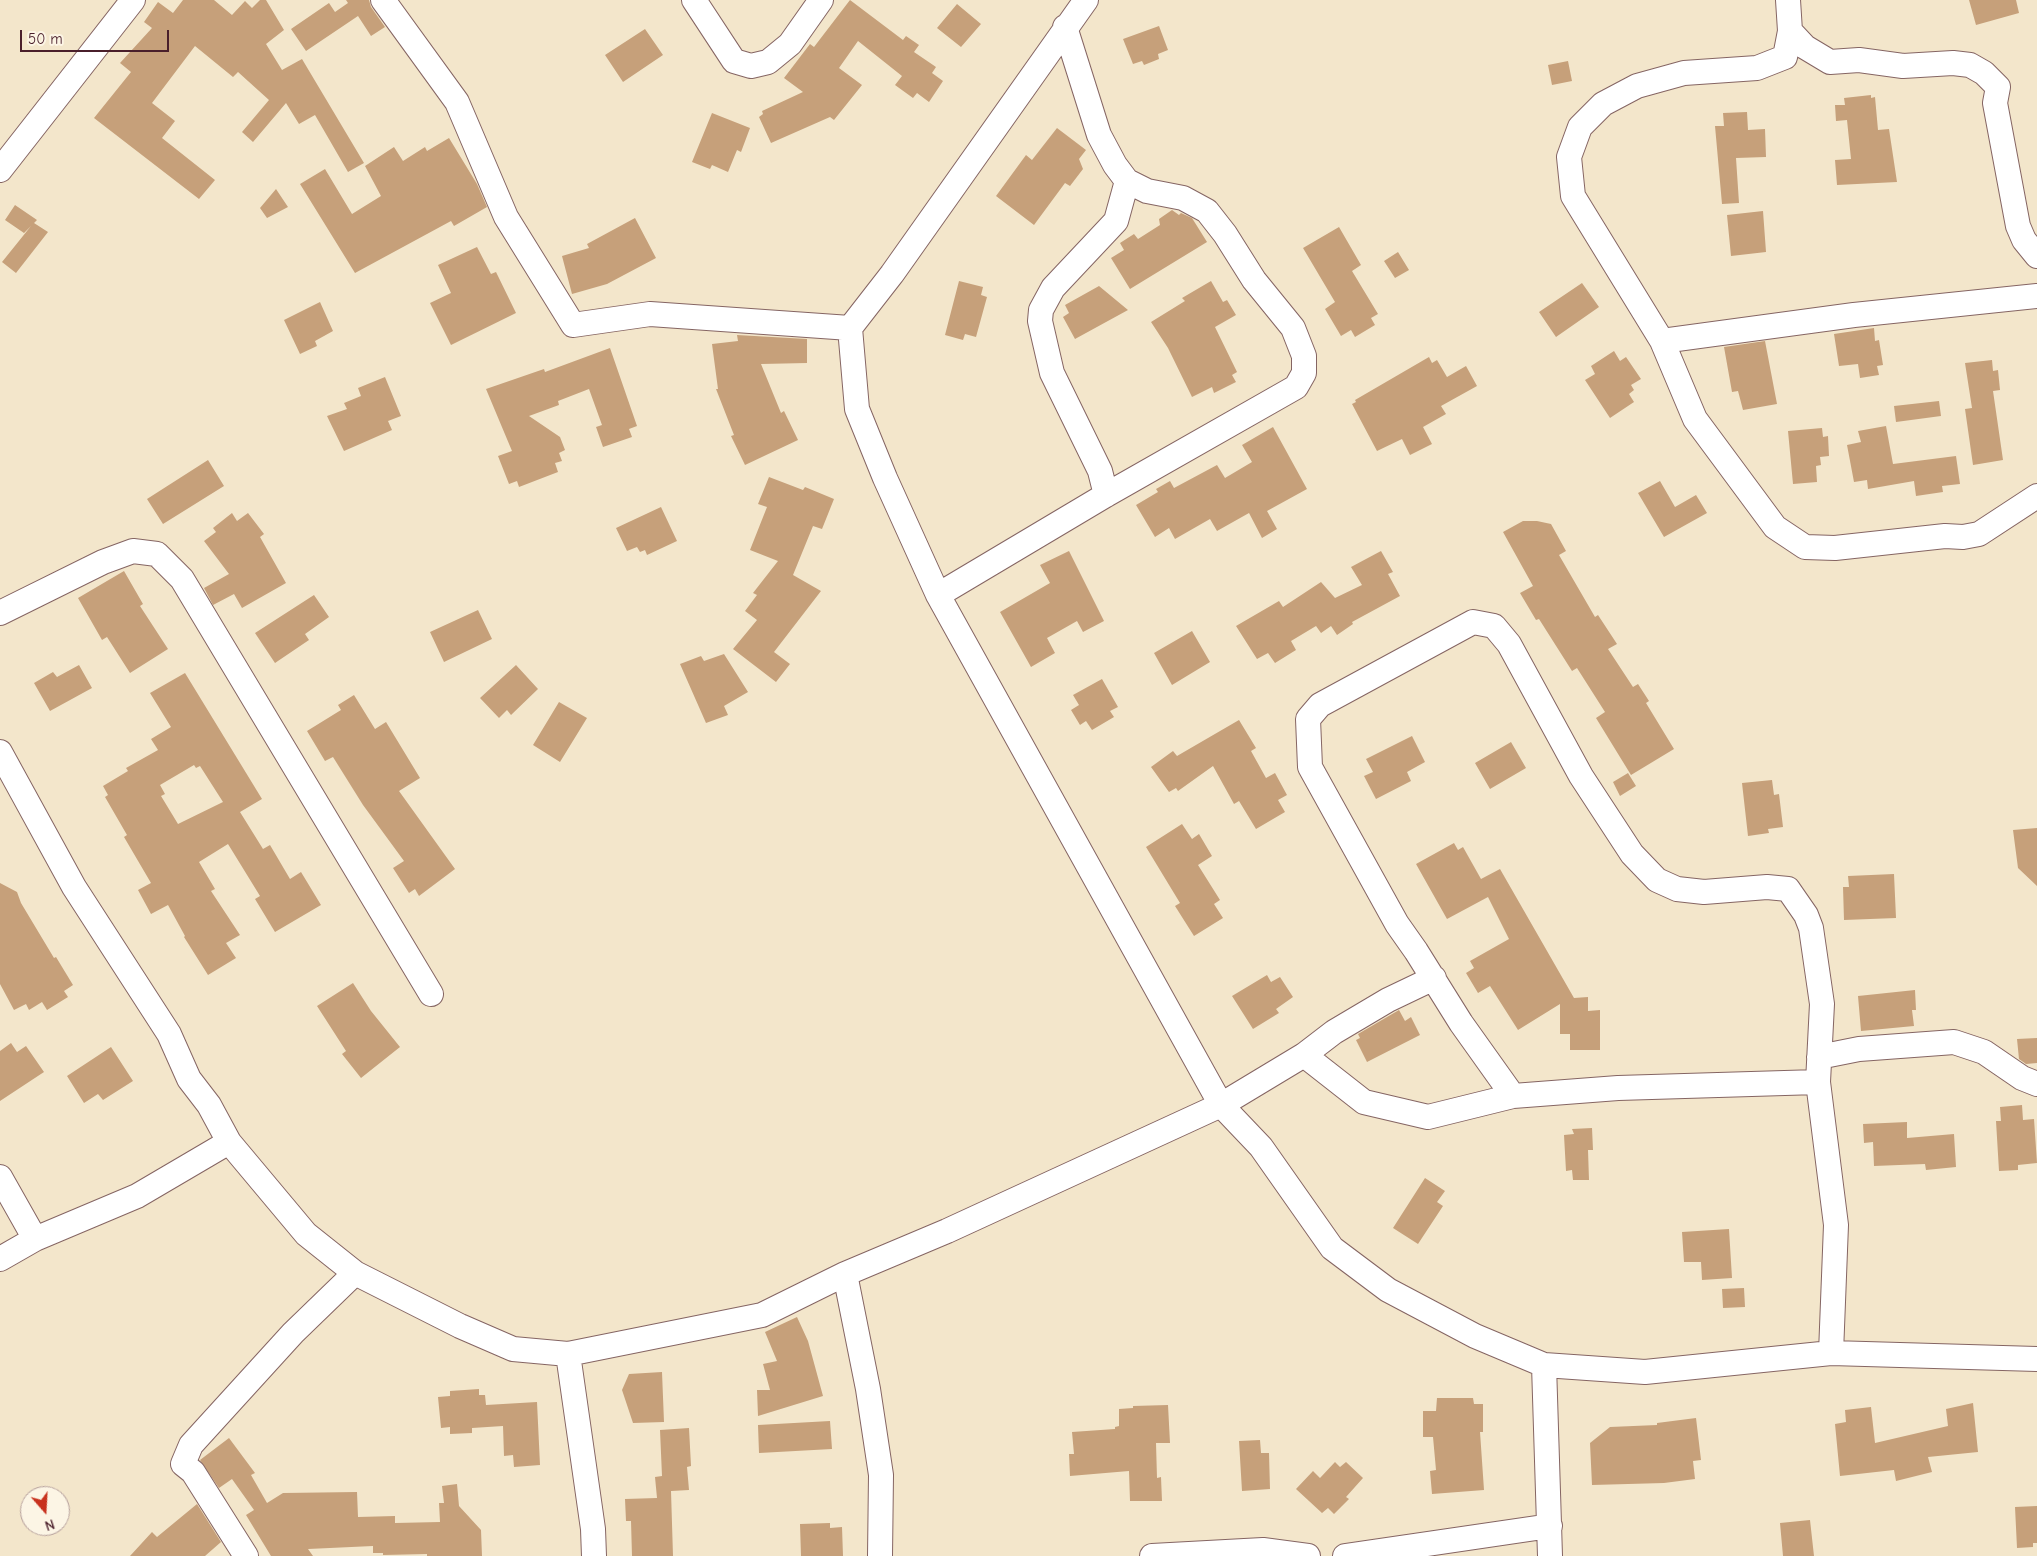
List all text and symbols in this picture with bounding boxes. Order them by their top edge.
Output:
scale bar [22,20,171,52]
text: 50 m [28,30,63,48]
north arrow [20,1486,70,1536]
text: N [43,1515,57,1534]

